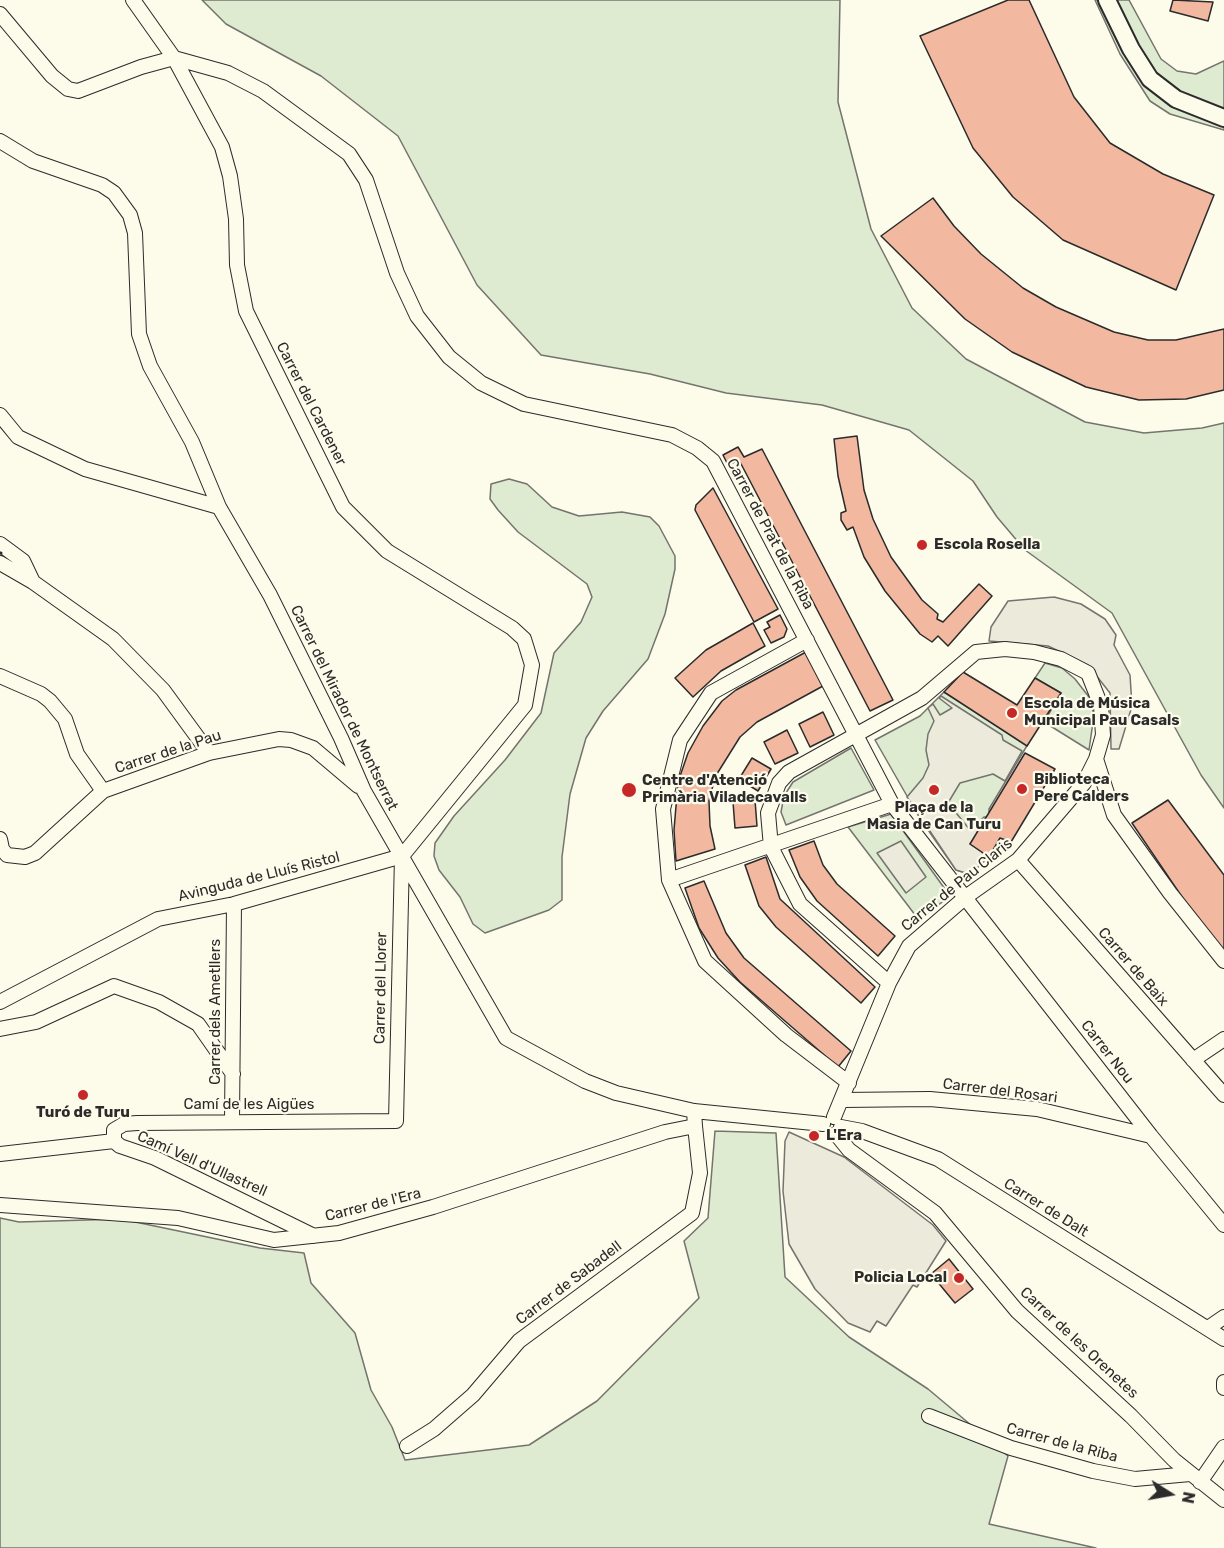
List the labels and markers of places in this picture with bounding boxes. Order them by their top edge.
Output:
place label: Escola Rosella [934,536,1040,554]
marker: Escola Rosella [915,538,929,552]
place label: Escola de Música Municipal Pau Casals [1024,695,1180,730]
marker: Escola de Música Municipal Pau Casals [1005,706,1019,720]
place label: Biblioteca Pere Calders [1034,771,1129,806]
place label: Centre d'Atenció Primària Viladecavalls [642,772,807,807]
marker: Centre d'Atenció Primària Viladecavalls [620,781,638,799]
marker: Biblioteca Pere Calders [1015,782,1029,796]
marker: Plaça de la Masia de Can Turu [927,783,941,797]
place label: Plaça de la Masia de Can Turu [867,799,1001,834]
marker: Turó de Turu [76,1088,90,1102]
place label: Turó de Turu [36,1104,130,1122]
place label: L'Era [826,1127,862,1145]
marker: L'Era [807,1129,821,1143]
place label: Policia Local [854,1269,947,1287]
marker: Policia Local [952,1271,966,1285]

